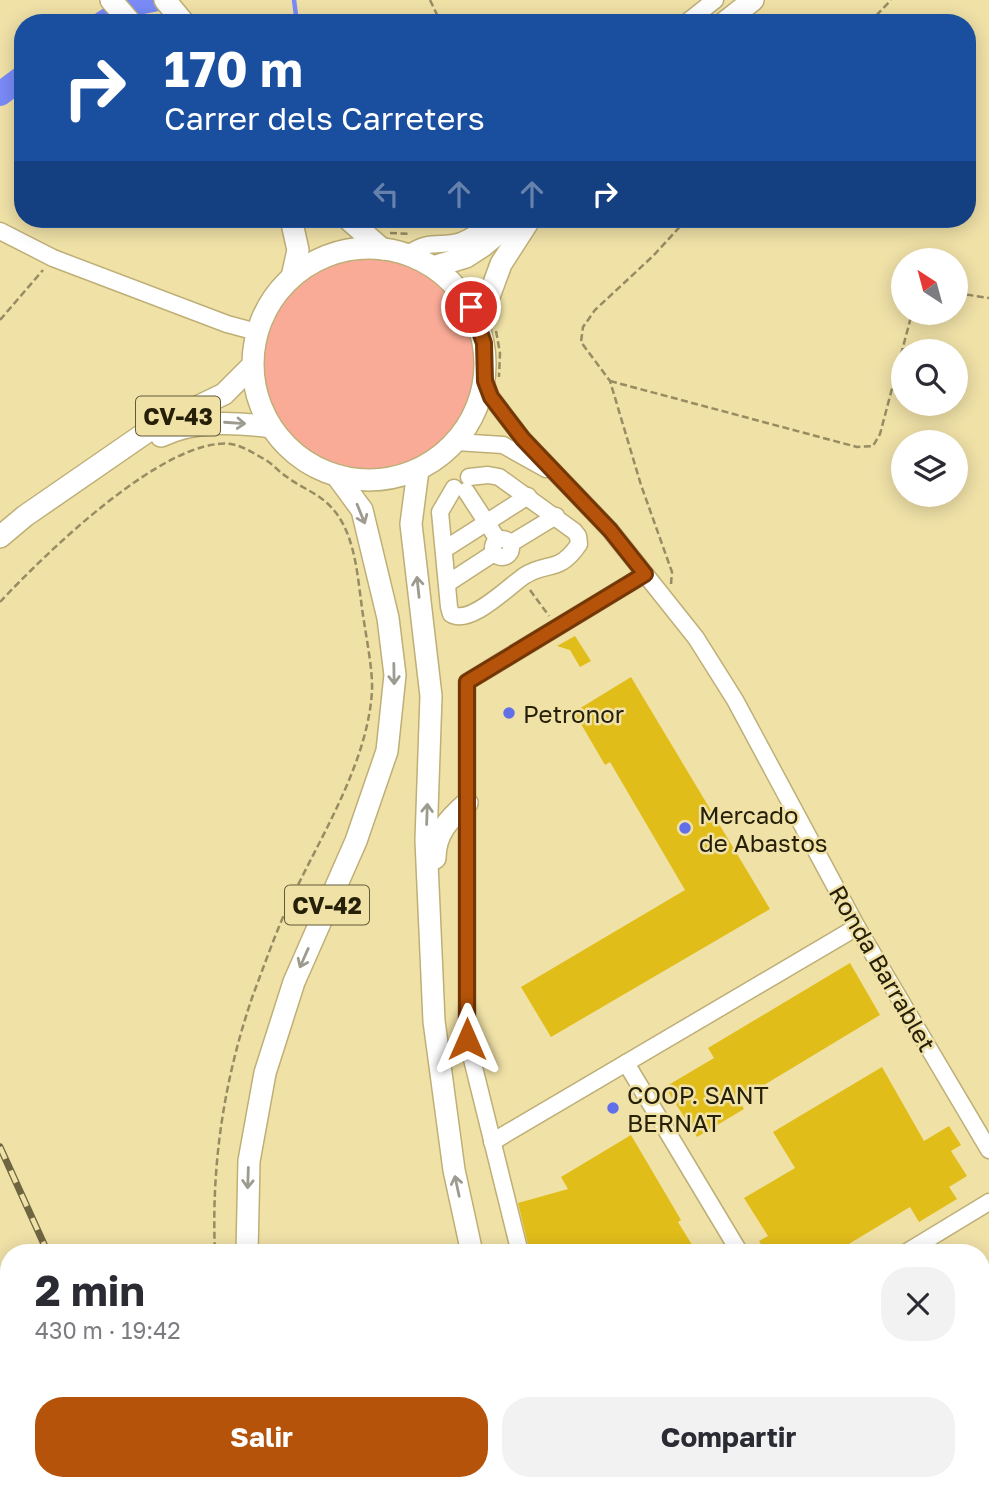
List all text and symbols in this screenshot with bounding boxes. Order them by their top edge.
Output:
text: 170 m [164,39,303,98]
icon: right [49,42,140,133]
text: Carrer dels Carreters [164,99,485,137]
icon: left [367,175,405,213]
icon: ahead [440,175,478,213]
icon: ahead [513,175,551,213]
icon: right [586,175,624,213]
north arrow [891,248,968,326]
map controls [891,248,968,507]
pin [441,277,501,337]
icon: arrive [452,288,490,326]
button: search [891,339,968,416]
road number: CV-43 [136,396,220,436]
one-way arrow [223,417,246,430]
button: layers [891,430,968,507]
one-way arrow [356,503,369,525]
one-way arrow [412,576,425,599]
one-way arrow [387,662,400,685]
place label: Petronor [523,699,624,728]
marker: Petronor [501,705,517,721]
place label: Mercado de Abastos [699,800,828,857]
one-way arrow [420,802,434,825]
marker: Mercado de Abastos [677,820,693,836]
street label: Ronda Barrablet [824,880,942,1056]
road number: CV-42 [285,885,369,924]
one-way arrow [297,947,310,968]
position arrow [430,1002,504,1076]
place label: COOP. SANT BERNAT [627,1080,769,1137]
marker: COOP. SANT BERNAT [605,1100,621,1116]
one-way arrow [242,1166,255,1189]
one-way arrow [450,1175,464,1198]
text: 2 min [35,1265,145,1315]
button: close [881,1267,955,1341]
text: 430 m · 19:42 [35,1316,181,1344]
button: Salir [35,1397,488,1477]
button: Compartir [502,1397,955,1477]

